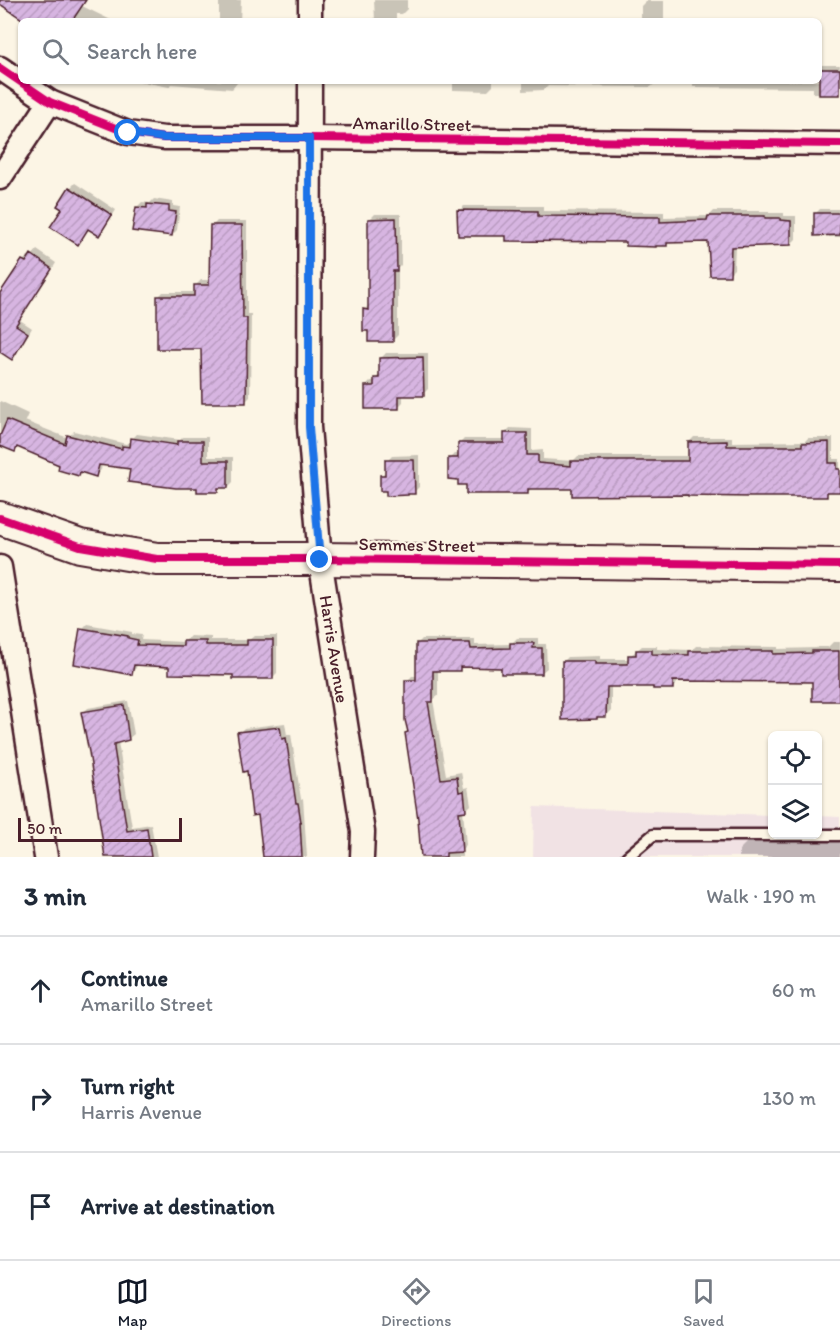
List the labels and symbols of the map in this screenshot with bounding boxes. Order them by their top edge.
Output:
street label: Amarillo Street [352,112,472,136]
route start [114,119,140,145]
street label: Semmes Street [358,533,476,557]
route end [306,546,332,572]
street label: Harris Avenue [315,593,353,705]
scale bar [18,815,182,842]

